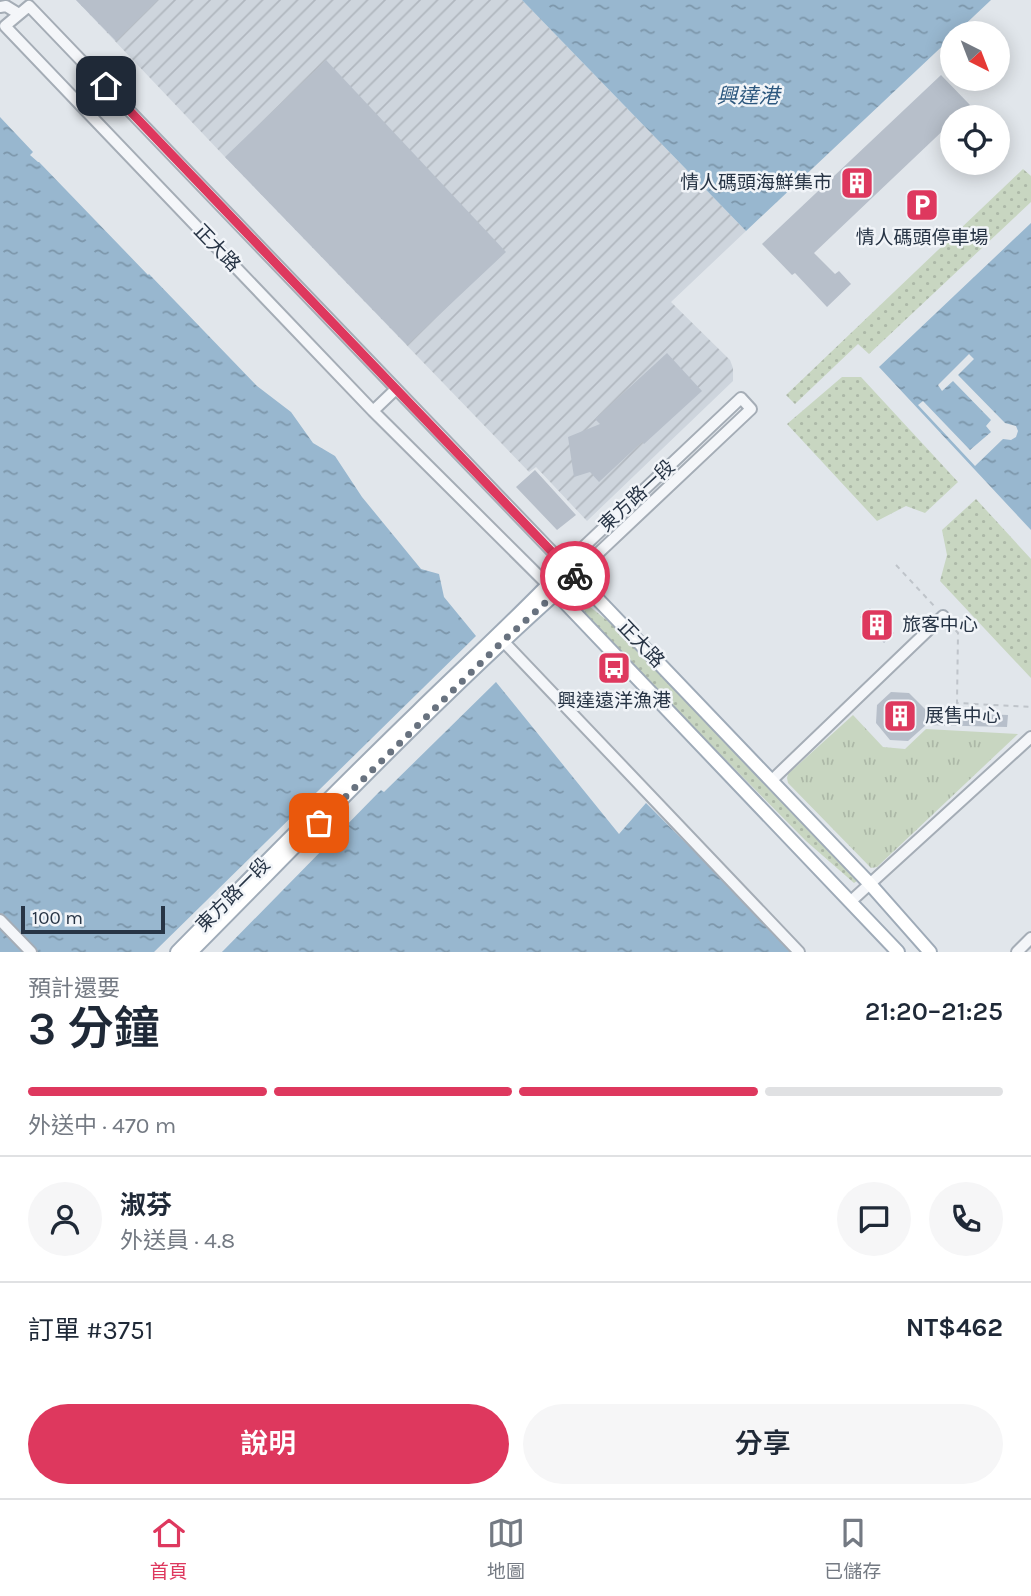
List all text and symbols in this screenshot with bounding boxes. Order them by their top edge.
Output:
north arrow [940,21,1010,91]
map controls [940,21,1010,175]
pin [76,56,136,116]
icon: home [87,67,125,105]
water label: 興達港 [717,84,782,108]
button: locate [940,105,1010,175]
building icon: 情人碼頭海鮮集市 [838,164,876,202]
place label: 情人碼頭海鮮集市 [680,172,832,194]
parking icon: 情人碼頭停車場 [903,186,941,224]
street label: 正大路 [189,220,245,276]
place label: 情人碼頭停車場 [855,227,989,249]
street label: 東方路一段 [595,456,679,536]
courier [540,541,610,611]
icon: bike [556,557,594,595]
building icon: 旅客中心 [858,606,896,644]
place label: 旅客中心 [902,614,978,636]
street label: 正大路 [613,616,669,672]
bus stop icon: 興達遠洋漁港 [595,649,633,687]
place label: 興達遠洋漁港 [557,690,671,712]
building icon: 展售中心 [881,697,919,735]
place label: 展售中心 [925,705,1001,727]
pin [289,793,349,853]
icon: bag [300,804,338,842]
street label: 東方路一段 [192,854,274,936]
scale bar [21,903,164,935]
text: 100 m [32,907,83,929]
text: 預計還要 [28,975,120,1002]
text: 21:20–21:25 [865,996,1003,1027]
text: 3 分鐘 [28,1002,160,1056]
text: 外送中 · 470 m [28,1112,176,1139]
button: person [28,1182,102,1256]
button: chat [837,1182,911,1256]
button: phone [929,1182,1003,1256]
text: 淑芬 [120,1190,172,1221]
text: 外送員 · 4.8 [120,1227,235,1254]
text: NT$462 [906,1312,1003,1343]
text: 訂單 #3751 [28,1315,153,1346]
button: 說明 [28,1404,509,1484]
button: 分享 [523,1404,1003,1484]
tab: 首頁 [150,1514,188,1583]
tab: 地圖 [487,1514,525,1583]
tab: 已儲存 [824,1514,881,1583]

